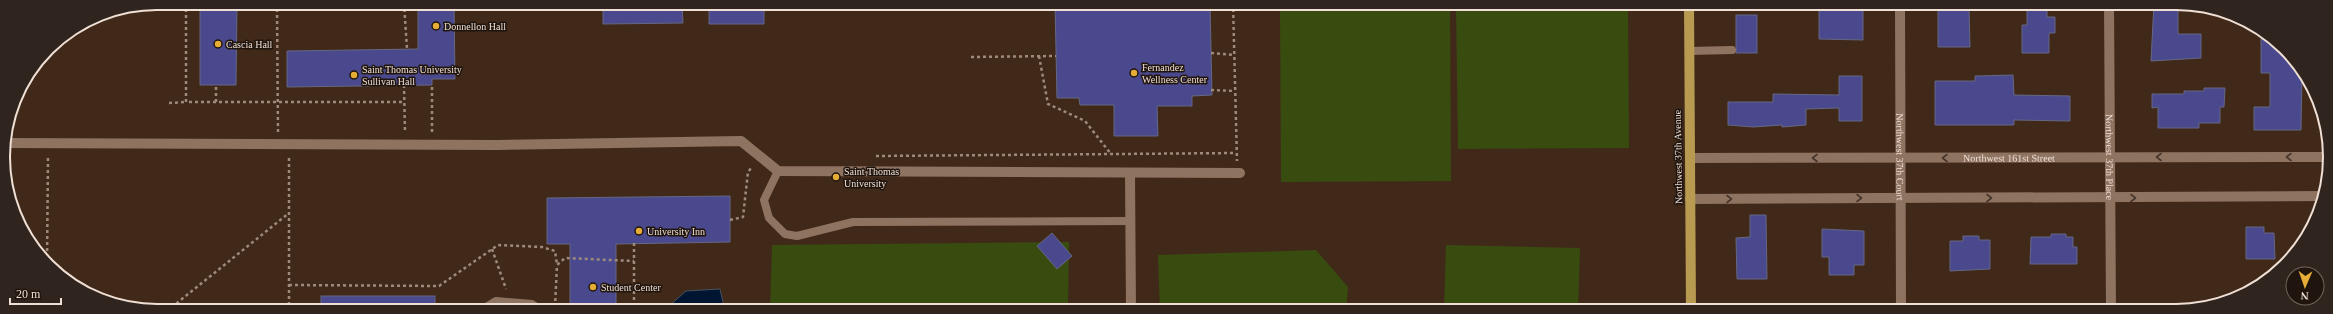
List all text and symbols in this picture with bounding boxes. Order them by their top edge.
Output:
marker: Donnellon Hall [431,21,441,31]
place label: Donnellon Hall [444,21,506,32]
marker: Cascia Hall [213,39,223,49]
place label: Cascia Hall [226,39,273,50]
place label: Fernandez Wellness Center [1142,62,1208,85]
place label: Saint Thomas University Sullivan Hall [362,64,462,87]
marker: Fernandez Wellness Center [1129,68,1139,78]
marker: Saint Thomas University Sullivan Hall [349,70,359,80]
street label: Northwest 37th Avenue [1672,109,1684,204]
street label: Northwest 37th Court [1895,113,1906,201]
street label: Northwest 37th Place [2104,114,2116,201]
street label: Northwest 161st Street [1963,152,2055,163]
one-way arrow [2156,153,2162,161]
one-way arrow [2286,153,2292,161]
one-way arrow [1812,154,1818,162]
one-way arrow [1942,154,1948,162]
place label: Saint Thomas University [844,166,899,189]
marker: Saint Thomas University [831,172,841,182]
one-way arrow [1856,194,1862,202]
one-way arrow [1986,194,1992,202]
one-way arrow [2130,194,2136,202]
one-way arrow [1726,195,1732,203]
marker: University Inn [634,226,644,236]
place label: University Inn [647,226,705,237]
north arrow [2285,266,2325,306]
scale bar [10,280,61,306]
marker: Student Center [588,282,598,292]
place label: Student Center [601,282,661,293]
text: 20 m [16,287,41,301]
text: N [2300,290,2309,302]

